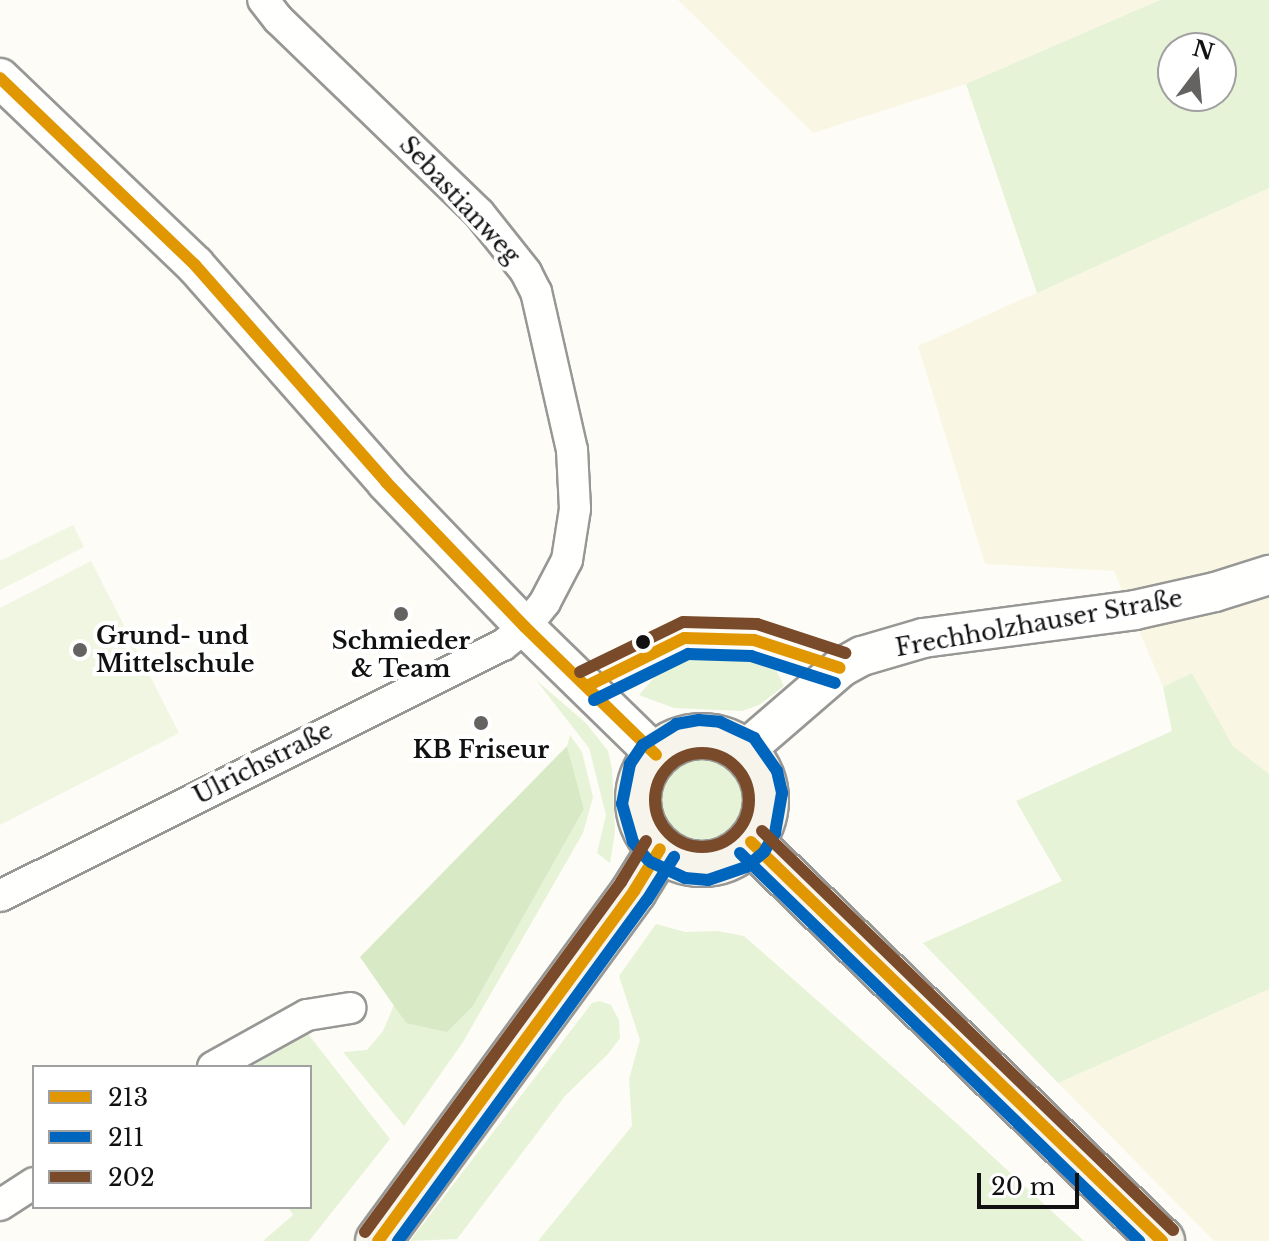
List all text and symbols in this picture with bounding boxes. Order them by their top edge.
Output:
north arrow [1157,32,1237,112]
text: N [1190,35,1217,66]
street label: Sebastianweg [394,130,526,270]
street label: Frechholzhauser Straße [893,583,1185,663]
marker: Schmieder & Team [392,605,410,623]
place label: Grund- und Mittelschule [96,622,254,678]
place label: Schmieder & Team [332,627,470,683]
unlabelled marker [635,634,651,650]
marker: Grund- und Mittelschule [71,641,89,659]
marker: KB Friseur [472,714,490,732]
street label: Ulrichstraße [189,716,337,810]
place label: KB Friseur [413,736,549,764]
legend [32,1065,312,1209]
text: 213 [108,1083,148,1112]
text: 211 [108,1123,144,1152]
scale bar [981,1157,1083,1207]
text: 202 [108,1163,155,1192]
text: 20 m [991,1172,1056,1201]

